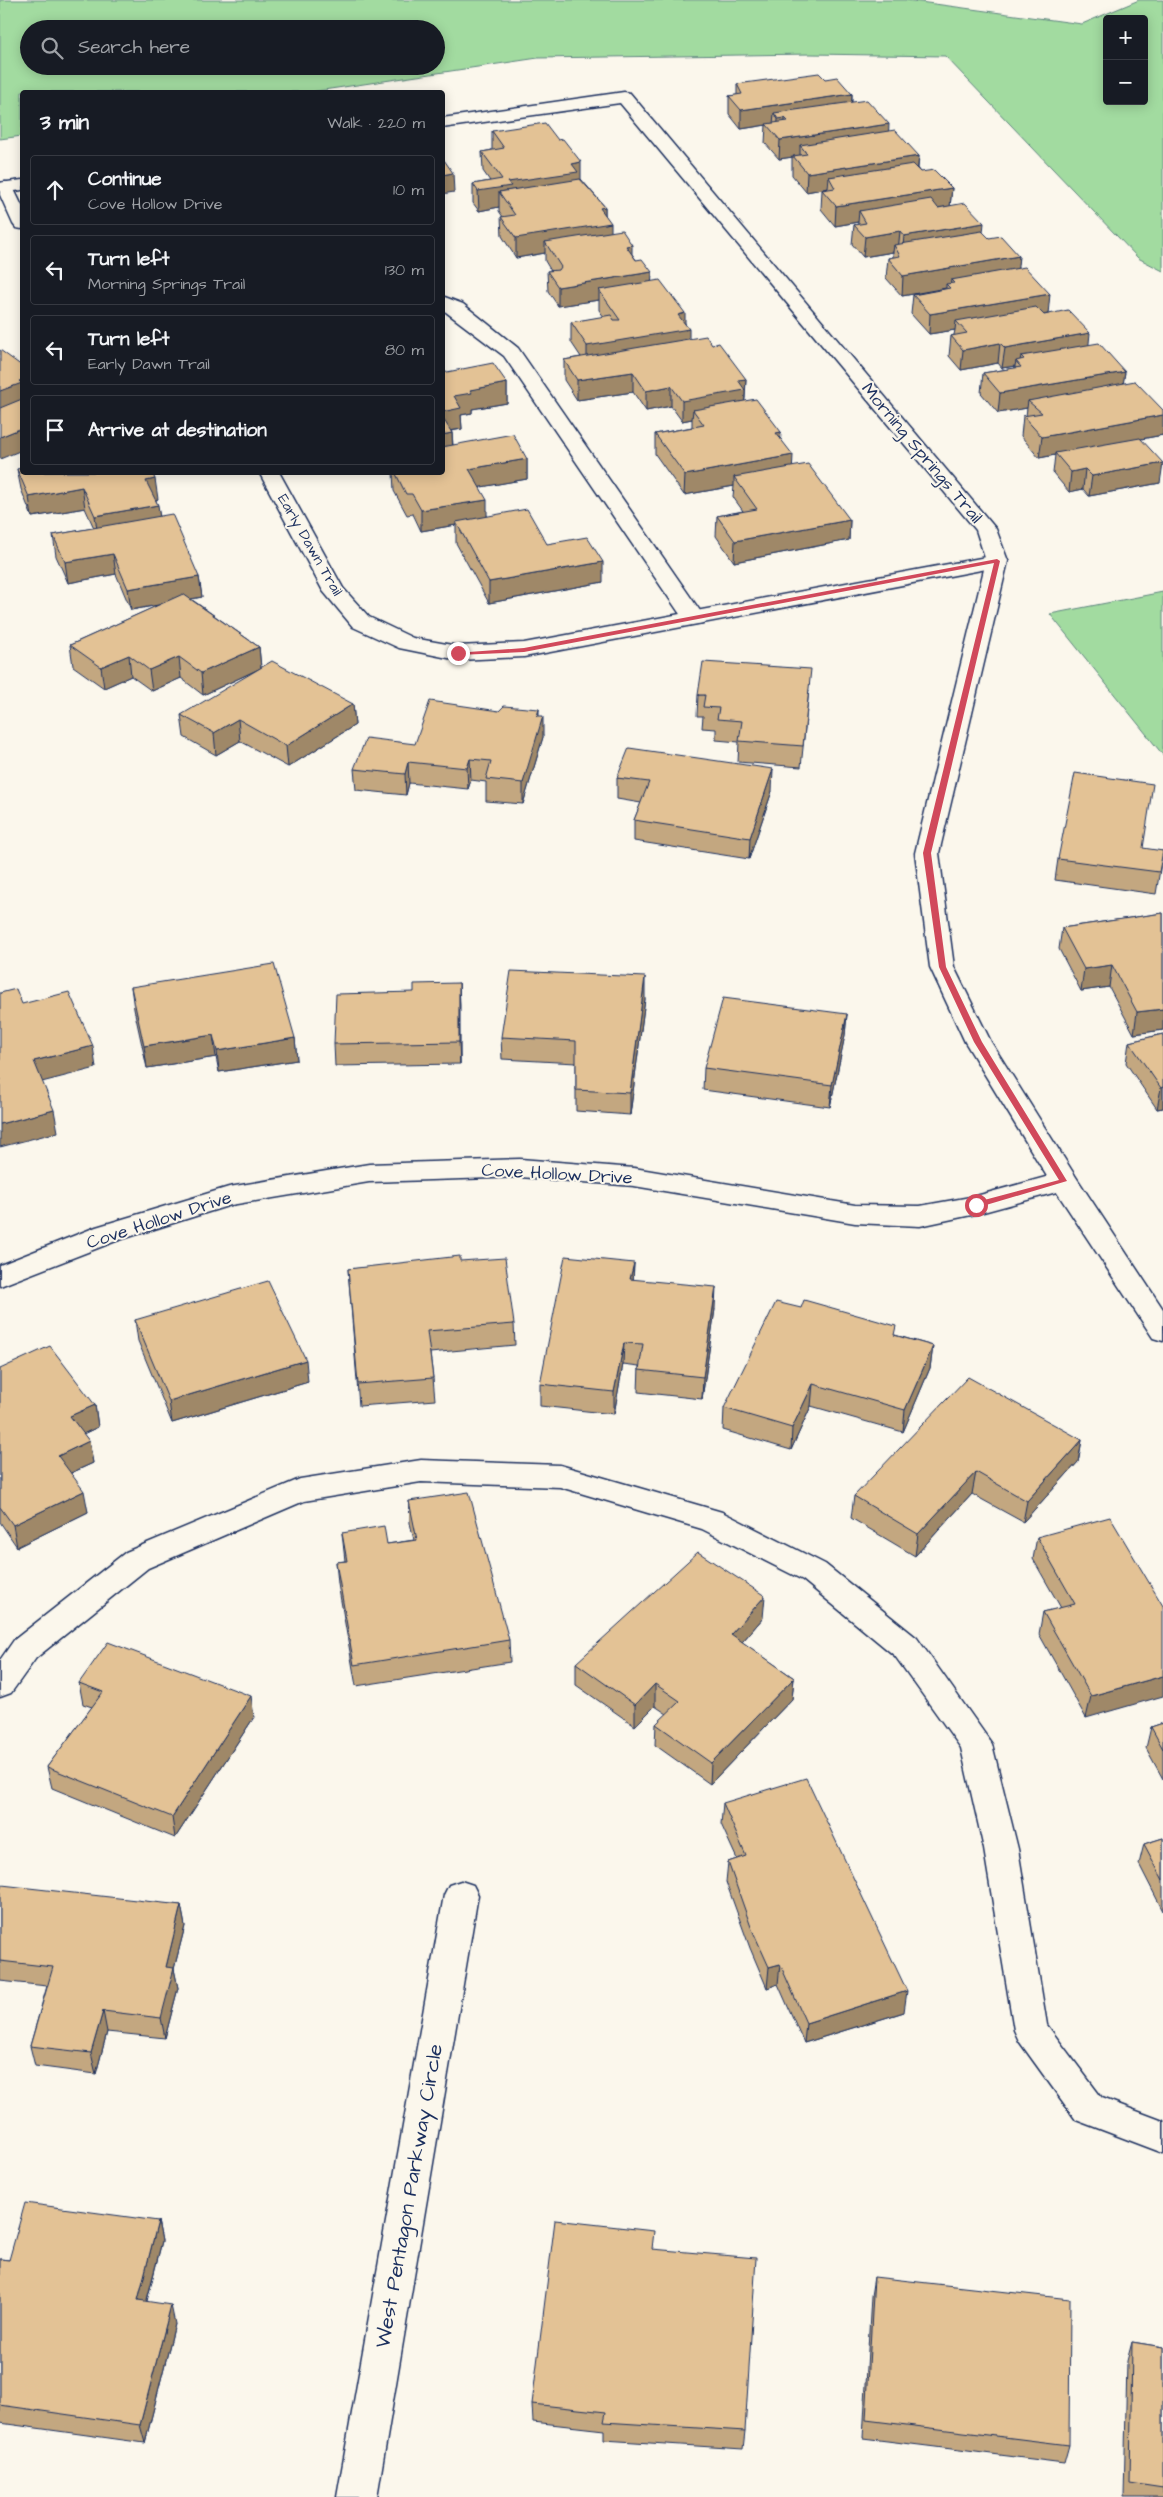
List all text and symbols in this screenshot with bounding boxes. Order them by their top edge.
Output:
map controls [1103,15,1148,105]
button: + [1103,15,1148,60]
search box [20,20,445,75]
icon: search [38,34,66,62]
text: Search here [78,34,190,61]
button: − [1103,60,1148,105]
text: 3 min [40,108,89,137]
text: Walk · 220 m [327,112,425,134]
text: Continue [88,166,162,193]
icon: ahead [41,176,69,204]
text: 10 m [393,179,424,201]
text: Cove Hollow Drive [88,193,222,215]
text: Turn left [88,246,169,273]
icon: left [41,256,69,284]
text: 130 m [385,259,424,281]
text: Morning Springs Trail [88,273,245,295]
text: Turn left [88,326,169,353]
icon: left [41,336,69,364]
text: 80 m [385,339,424,361]
text: Early Dawn Trail [88,353,210,375]
street label: Morning Springs Trail [855,377,988,530]
icon: arrive [41,416,69,444]
text: Arrive at destination [88,417,267,444]
street label: Early Dawn Trail [271,490,348,600]
route end [447,642,470,665]
street label: Cove Hollow Drive [481,1158,633,1190]
street label: Cove Hollow Drive [83,1185,235,1255]
route start [965,1194,988,1217]
street label: West Pentagon Parkway Circle [368,2042,452,2351]

